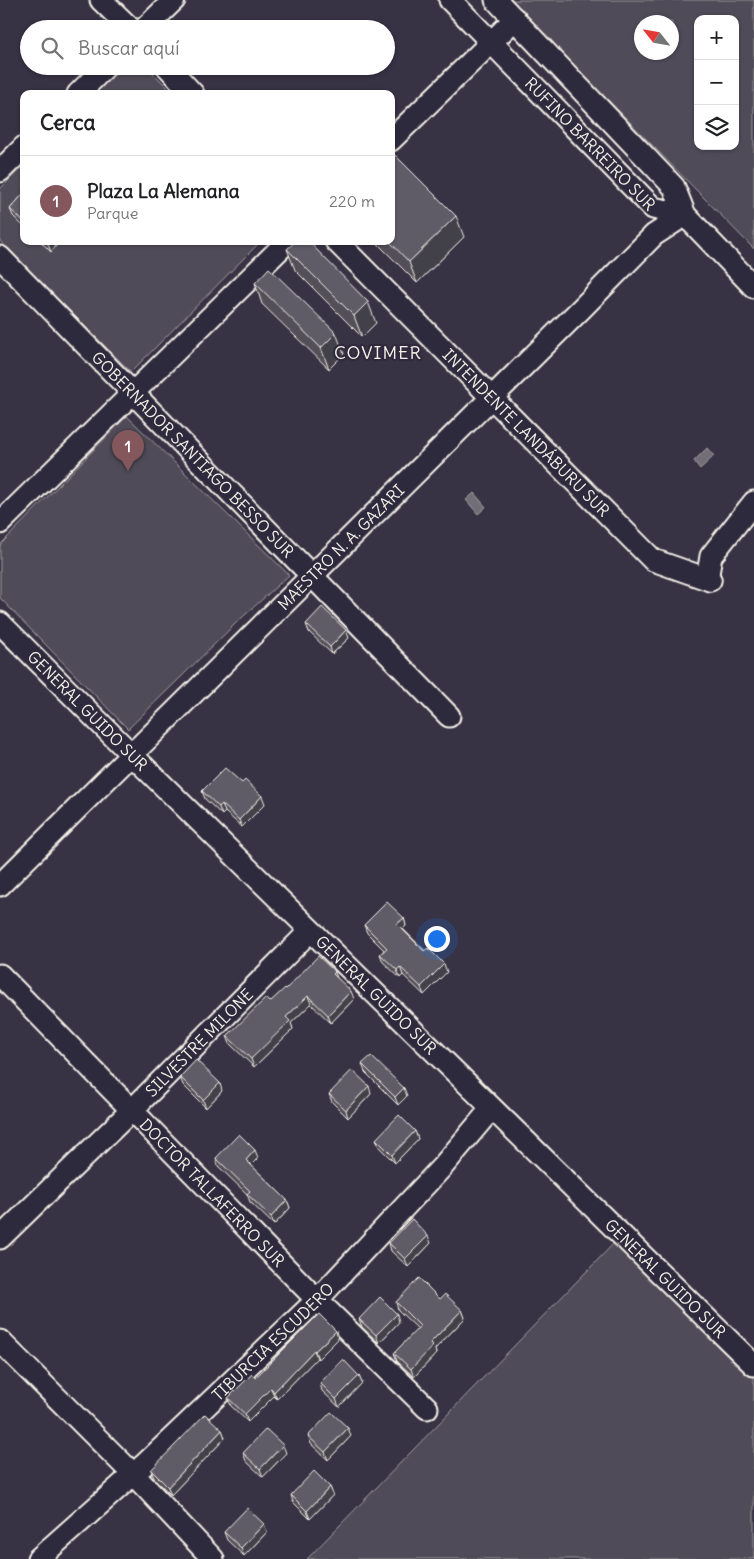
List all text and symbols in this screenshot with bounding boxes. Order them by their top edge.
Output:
north arrow [634,15,679,60]
map controls [694,15,739,150]
button: + [694,15,739,60]
search box [20,20,395,75]
icon: search [38,34,66,62]
text: Buscar aquí [78,36,179,60]
button: − [694,60,739,105]
street label: RUFINO BARREIRO SUR [521,73,660,215]
button: layers [694,105,739,150]
text: Cerca [40,109,95,136]
text: Plaza La Alemana [87,179,239,203]
text: 1 [53,191,59,211]
text: 220 m [329,191,375,211]
text: Parque [87,203,138,223]
district label: COVIMER [334,341,422,364]
street label: INTENDENTE LANDÁBURU SUR [439,344,614,521]
street label: GOBERNADOR SANTIAGO BESSO SUR [88,347,298,562]
pin: 1 [112,430,144,471]
street label: MAESTRO N. A. GAZARI [273,480,408,614]
street label: GENERAL GUIDO SUR [23,646,152,775]
your location [424,926,450,952]
street label: GENERAL GUIDO SUR [312,931,441,1058]
street label: SILVESTRE MILONE [141,984,257,1101]
street label: DOCTOR TALLAFERRO SUR [136,1114,289,1271]
street label: GENERAL GUIDO SUR [601,1215,730,1342]
street label: TIBURCIA ESCUDERO [208,1279,338,1405]

